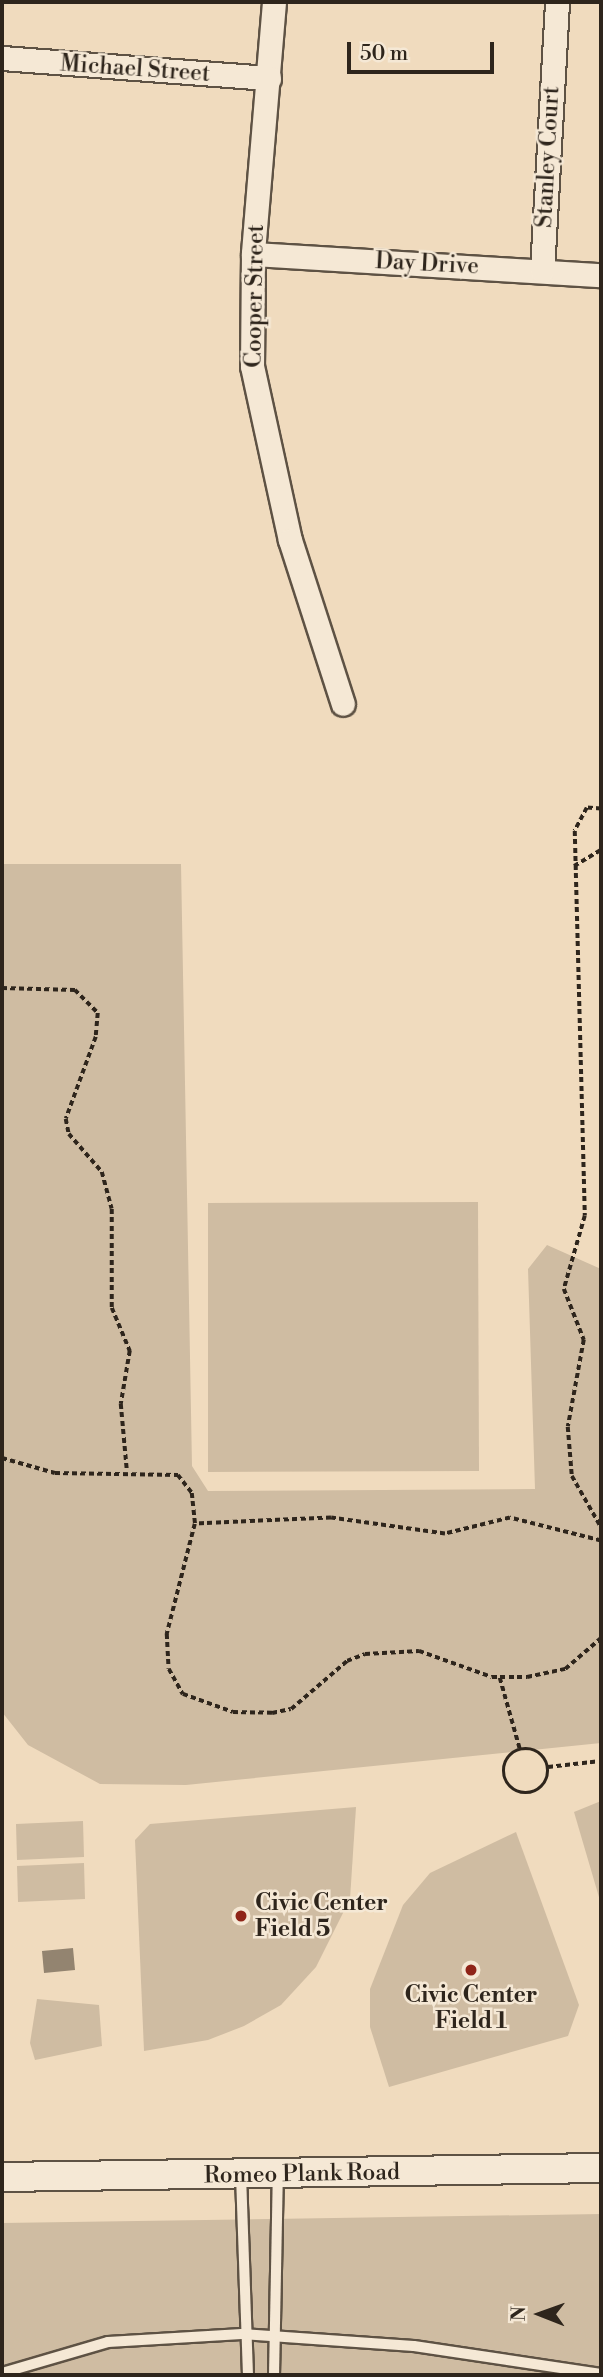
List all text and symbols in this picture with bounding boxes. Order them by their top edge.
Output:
scale bar [351,28,498,72]
text: 50 m [360,41,408,67]
street label: Michael Street [59,50,211,88]
street label: Stanley Court [531,85,565,229]
street label: Cooper Street [240,224,270,368]
street label: Day Drive [374,248,480,280]
place label: Civic Center Field 5 [255,1889,388,1943]
marker: Civic Center Field 5 [233,1908,249,1924]
marker: Civic Center Field 1 [463,1962,479,1978]
place label: Civic Center Field 1 [405,1981,537,2035]
street label: Romeo Plank Road [204,2158,400,2190]
north arrow [505,2279,575,2349]
text: N [507,2306,531,2321]

